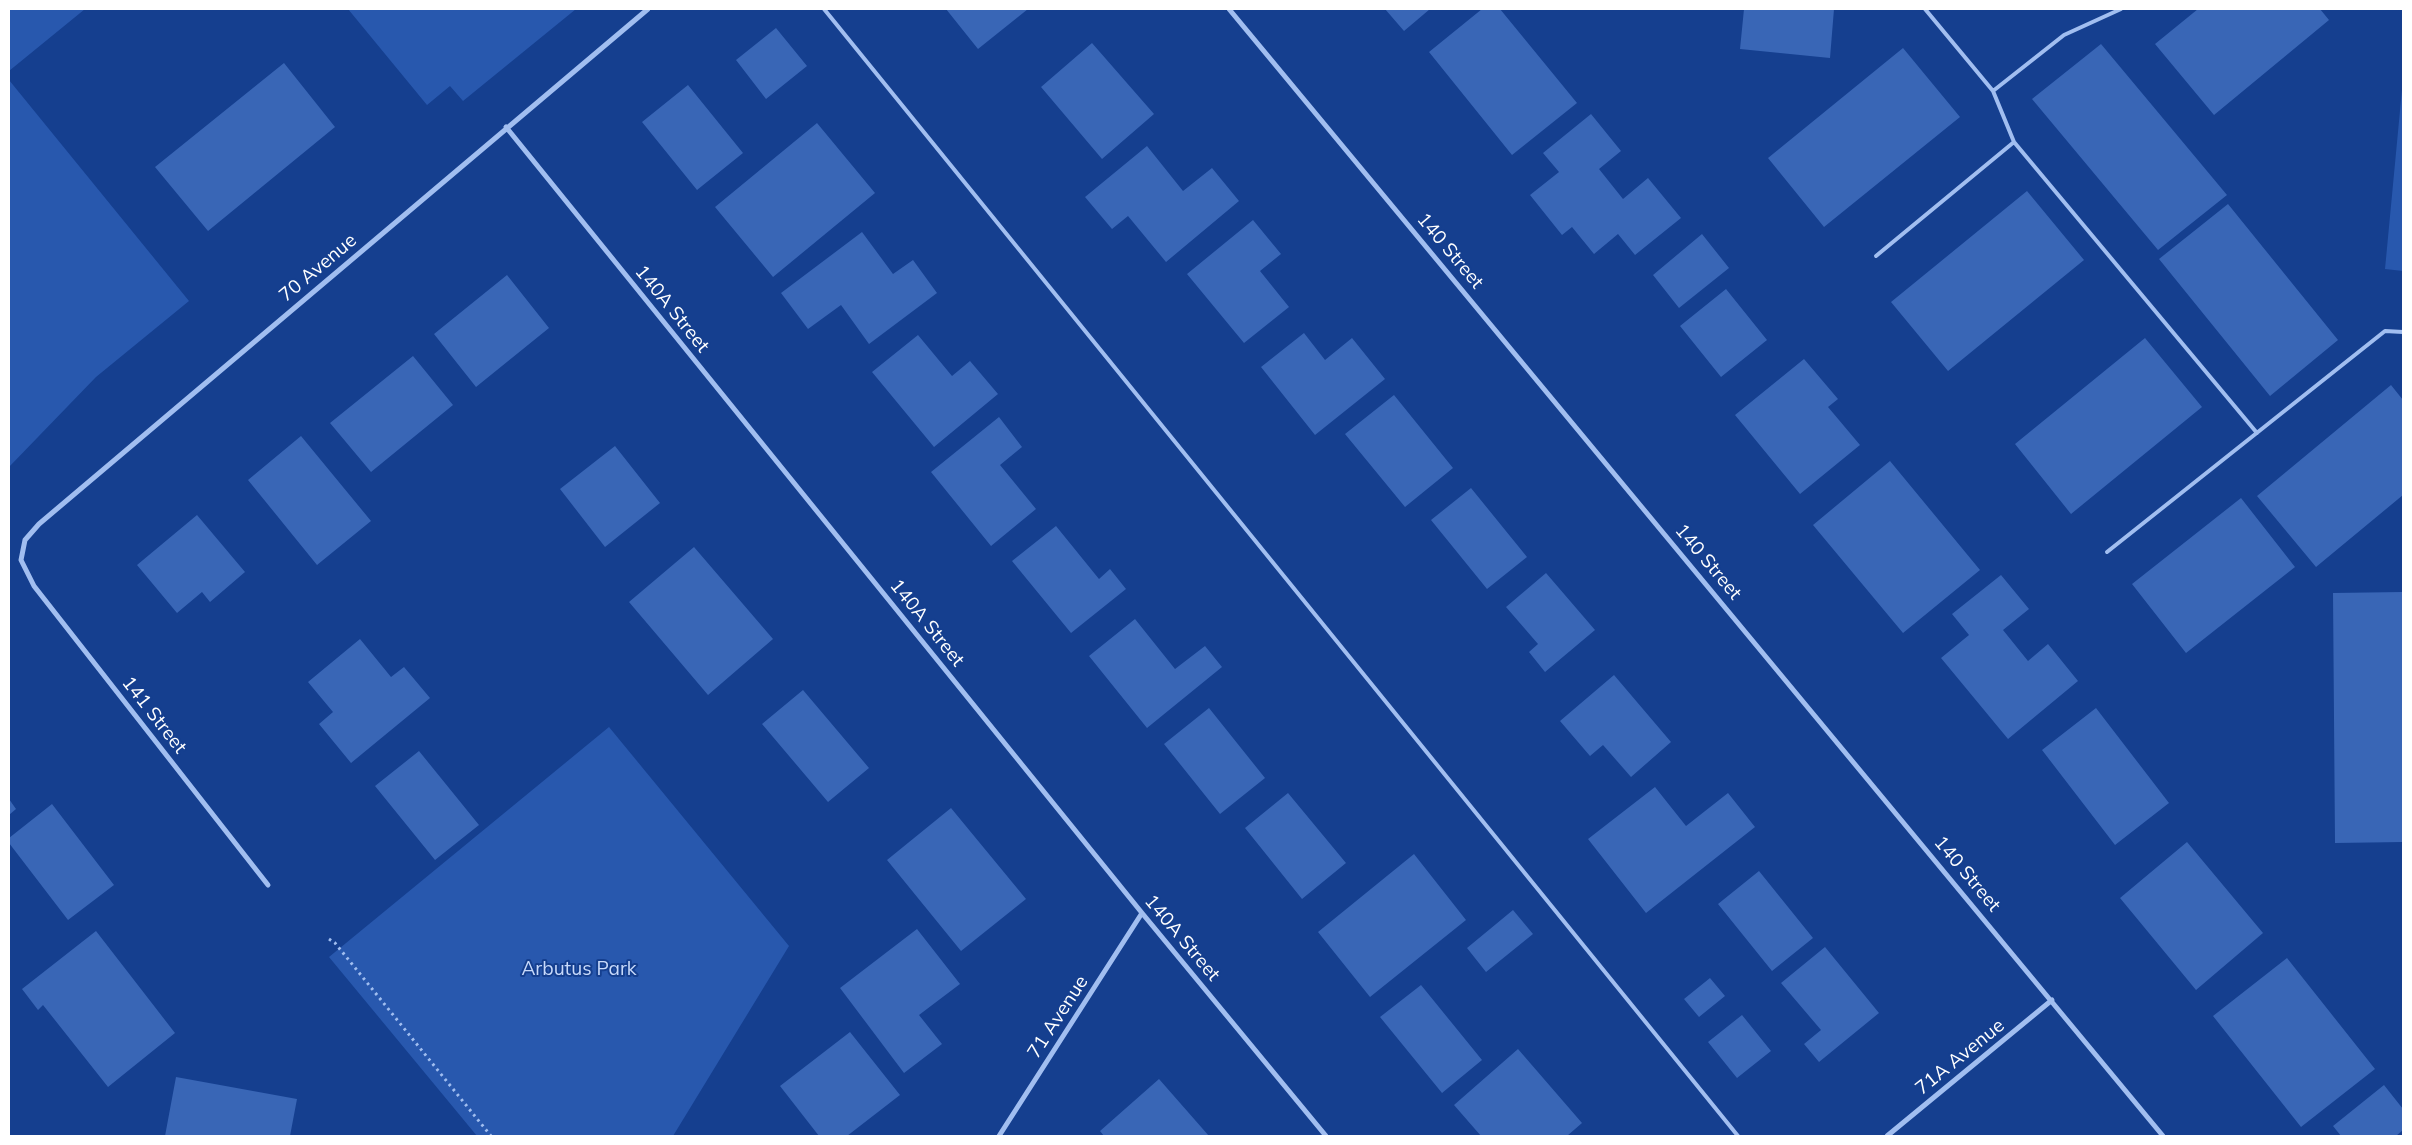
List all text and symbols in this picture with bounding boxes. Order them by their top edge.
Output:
street label: 140 Street [1412,209,1488,293]
street label: 70 Avenue [275,229,361,307]
street label: 140A Street [630,261,714,357]
street label: 140 Street [1670,520,1746,604]
street label: 140A Street [885,575,969,671]
street label: 141 Street [117,672,191,758]
street label: 140 Street [1929,832,2005,916]
street label: 140A Street [1139,890,1225,986]
park label: Arbutus Park [521,958,637,980]
street label: 71 Avenue [1023,971,1093,1063]
street label: 71A Avenue [1911,1014,2009,1100]

